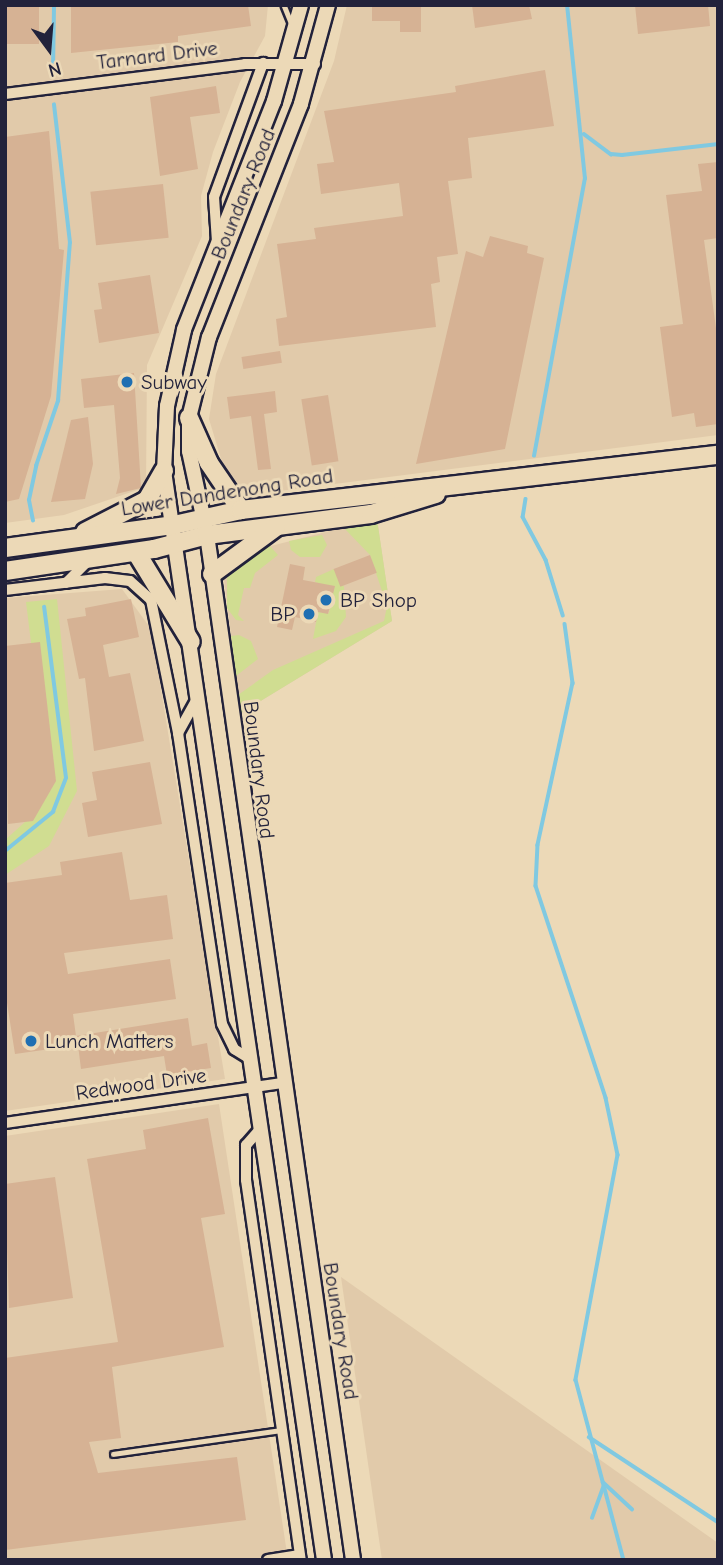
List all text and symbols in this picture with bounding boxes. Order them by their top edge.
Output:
north arrow [14,14,84,84]
street label: Tarnard Drive [95,35,219,75]
text: N [46,57,64,81]
street label: Boundary Road [205,125,281,263]
place label: Subway [141,369,207,395]
marker: Subway [119,374,135,390]
street label: Lower Dandenong Road [119,463,335,521]
place label: BP Shop [340,587,417,613]
marker: BP Shop [318,592,334,608]
place label: BP [270,601,295,627]
marker: BP [301,606,317,622]
street label: Boundary Road [238,700,280,840]
place label: Lunch Matters [45,1028,173,1054]
marker: Lunch Matters [23,1033,39,1049]
street label: Redwood Drive [74,1062,208,1106]
street label: Boundary Road [318,1261,364,1401]

